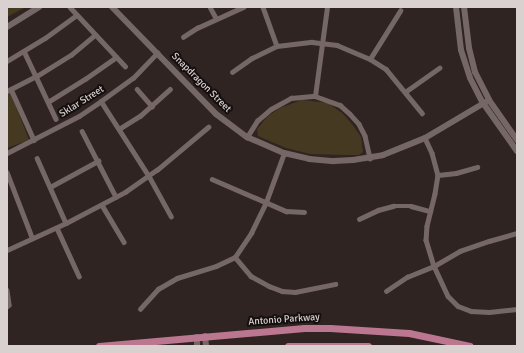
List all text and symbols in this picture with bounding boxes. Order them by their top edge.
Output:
street label: Snapdragon Street [169,51,233,115]
street label: Sklar Street [57,84,107,120]
street label: Antonio Parkway [248,312,320,328]

